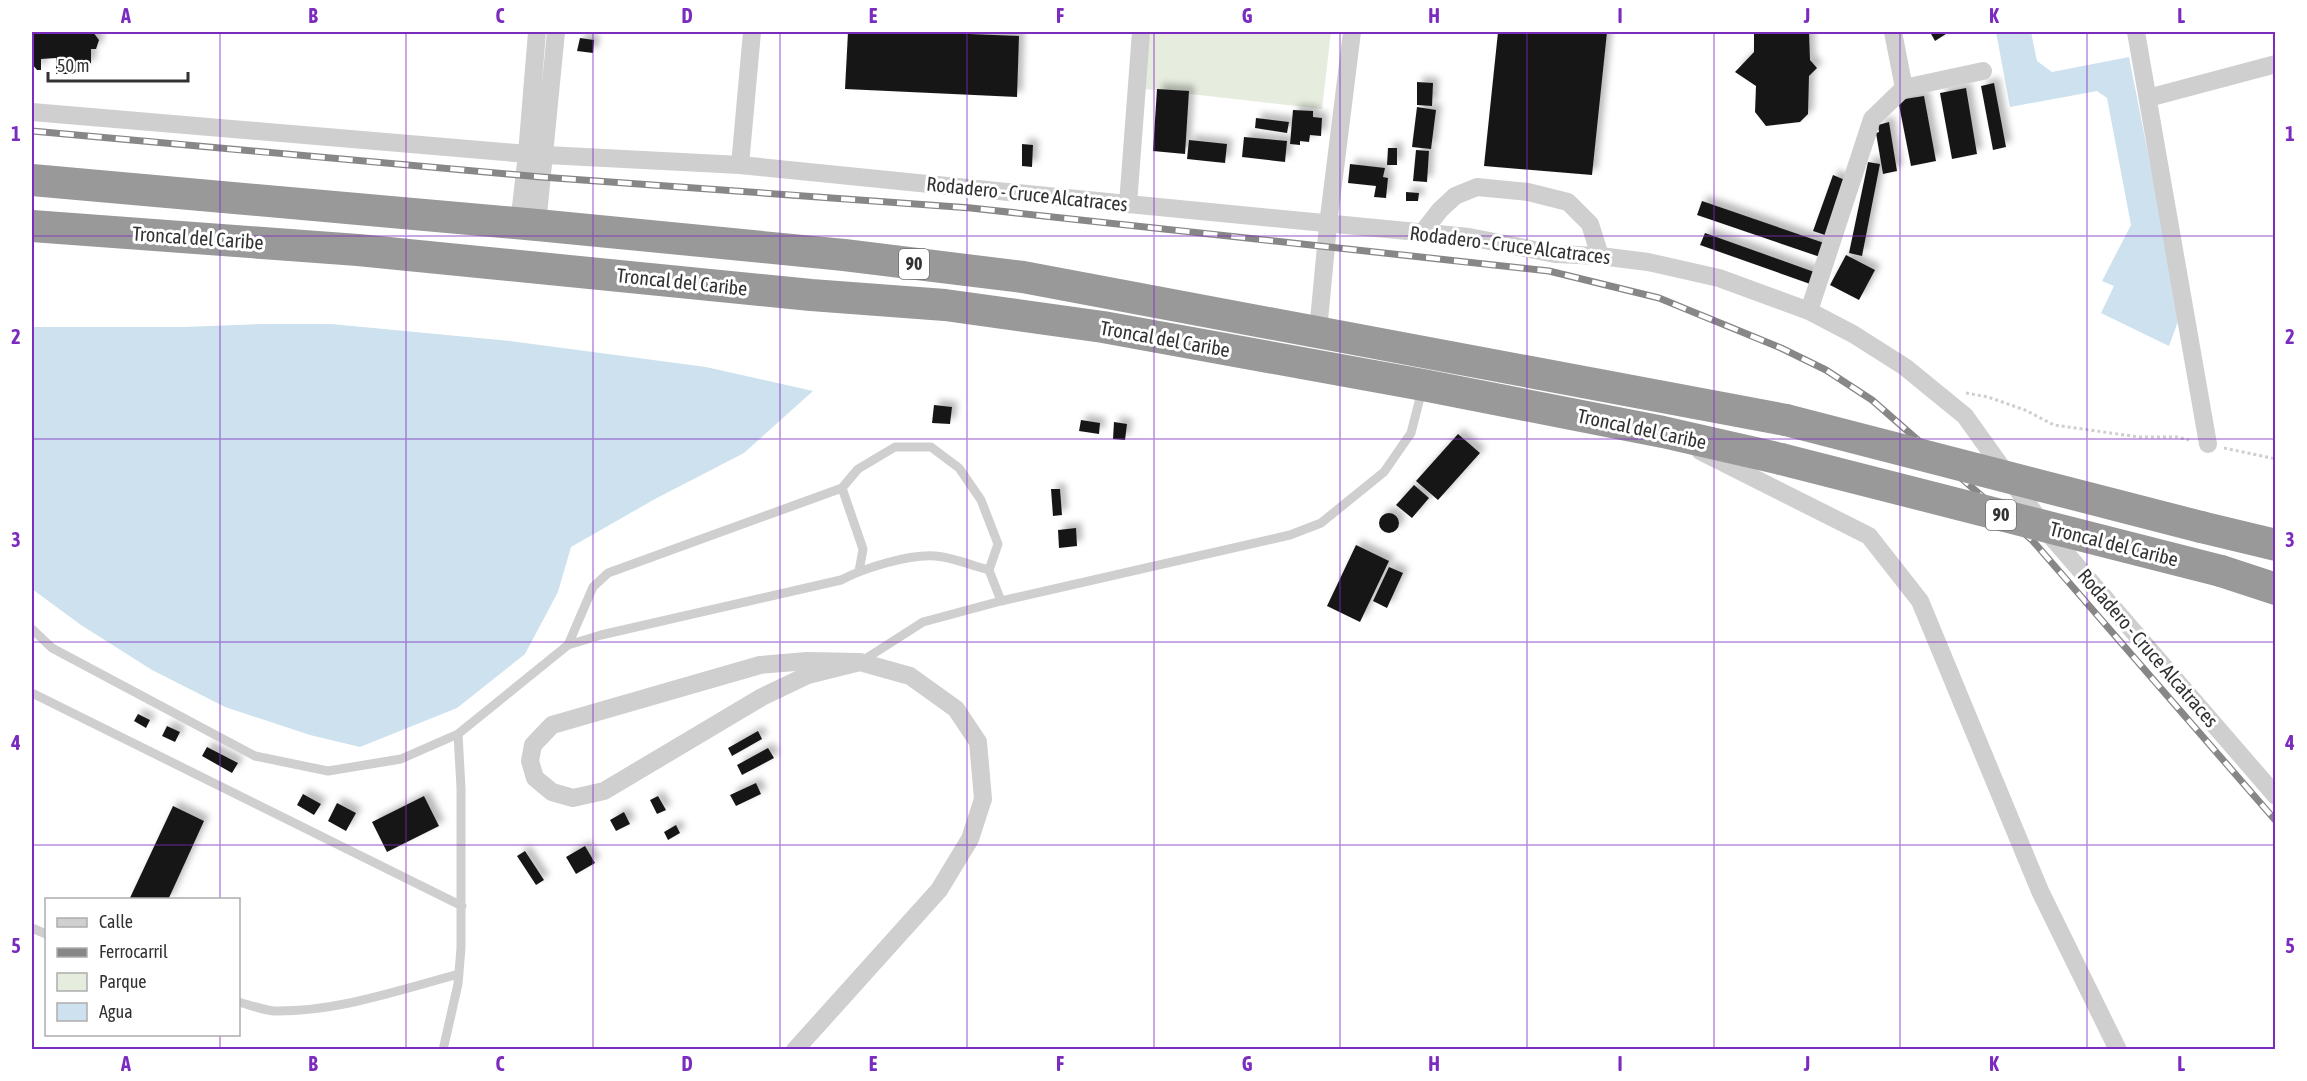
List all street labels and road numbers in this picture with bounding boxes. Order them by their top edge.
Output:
street label: Rodadero - Cruce Alcatraces [925,172,1129,215]
street label: Troncal del Caribe [132,221,264,254]
street label: Rodadero - Cruce Alcatraces [1408,221,1612,268]
road number: 90 [899,249,929,279]
street label: Troncal del Caribe [616,263,749,300]
street label: Troncal del Caribe [1098,316,1232,361]
street label: Troncal del Caribe [1576,404,1709,453]
road number: 90 [1986,500,2016,530]
street label: Troncal del Caribe [2048,516,2181,571]
street label: Rodadero - Cruce Alcatraces [2073,564,2223,731]

